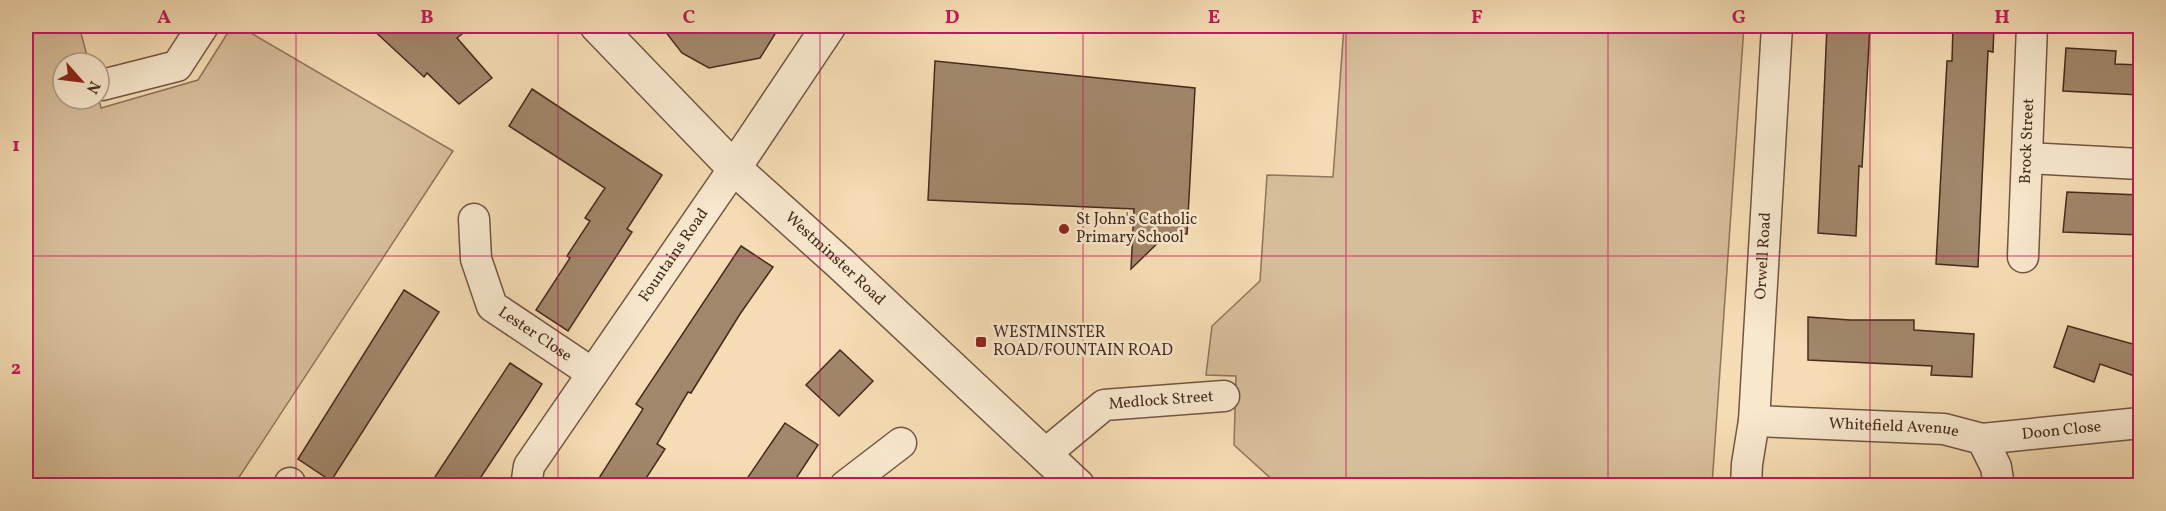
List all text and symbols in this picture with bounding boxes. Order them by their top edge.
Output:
text: A [157,4,171,32]
text: B [420,4,434,32]
text: C [683,4,696,32]
text: D [945,4,959,32]
text: E [1208,4,1220,32]
text: F [1471,4,1483,32]
text: G [1732,4,1746,32]
text: H [1994,4,2010,32]
north arrow [51,51,111,111]
text: N [80,77,105,98]
street label: Brock Street [2015,97,2040,184]
text: 1 [12,132,20,160]
street label: Fountains Road [634,204,714,307]
street label: Westminster Road [779,207,890,311]
place label: St John's Catholic Primary School [1076,209,1197,249]
street label: Orwell Road [1750,212,1777,300]
marker: St John's Catholic Primary School [1057,222,1071,236]
street label: Lester Close [493,302,576,367]
place label: WESTMINSTER ROAD/FOUNTAIN ROAD [993,322,1173,362]
marker: WESTMINSTER ROAD/FOUNTAIN ROAD [974,335,988,349]
text: 2 [11,355,21,383]
street label: Medlock Street [1108,386,1215,416]
street label: Whitefield Avenue [1828,413,1961,443]
street label: Doon Close [2021,416,2102,446]

